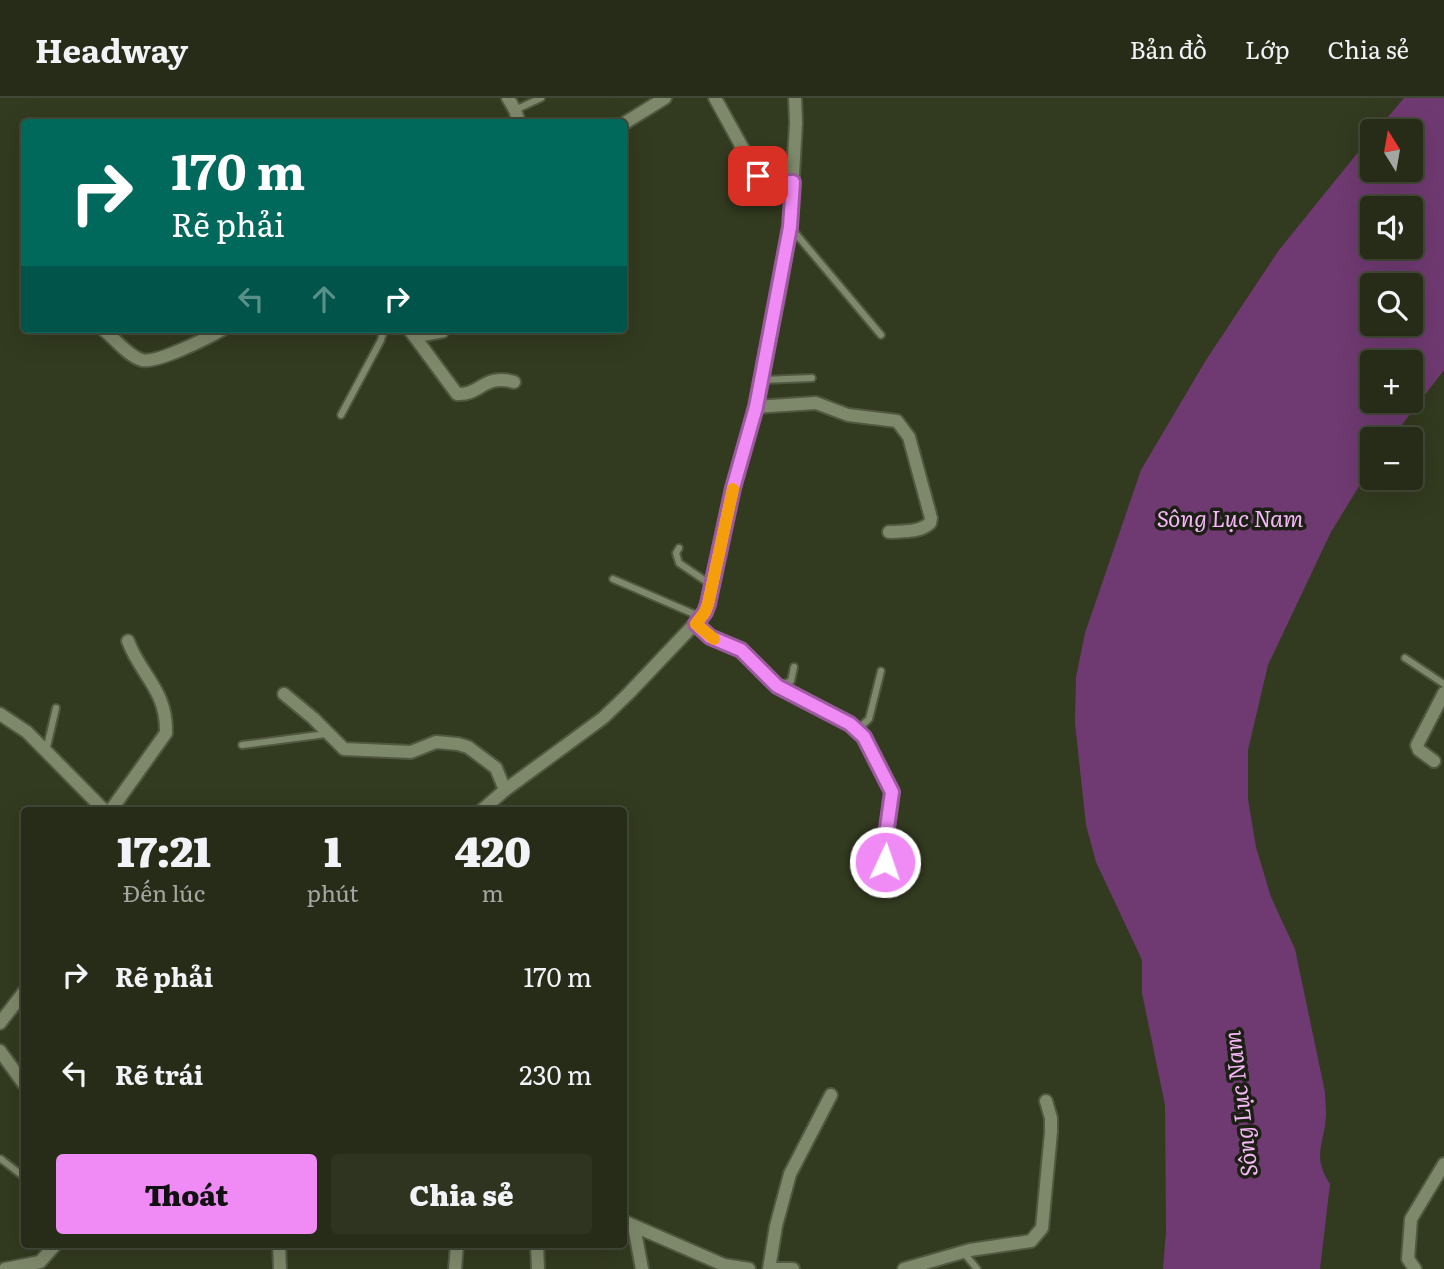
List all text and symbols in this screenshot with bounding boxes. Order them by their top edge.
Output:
text: Headway [35,24,188,73]
text: Bản đồ [1130,31,1207,66]
text: Lớp [1245,31,1290,66]
text: Chia sẻ [1328,31,1409,66]
north arrow [1360,119,1423,182]
map controls [1360,119,1423,490]
text: 170 m [171,132,305,205]
pin [728,146,788,206]
icon: right [56,147,147,238]
icon: arrive [739,157,777,195]
button: sound [1360,196,1423,259]
text: Rẽ phải [171,199,285,247]
button: search [1360,273,1423,336]
icon: left [232,280,270,318]
icon: ahead [305,280,343,318]
icon: right [378,280,416,318]
button: + [1360,350,1423,413]
button: − [1360,427,1423,490]
water label: Sông Lục Nam [1157,500,1303,534]
text: 17:21 [117,818,211,880]
text: 1 [324,818,341,880]
text: 420 [454,818,531,880]
position arrow [848,825,922,899]
text: Đến lúc [123,875,205,909]
text: phút [307,875,359,909]
text: m [482,875,504,909]
icon: right [56,956,94,994]
text: Rẽ phải [115,956,213,995]
text: 170 m [524,956,592,995]
water label: Sông Lục Nam [1213,1029,1265,1179]
icon: left [56,1054,94,1092]
text: Rẽ trái [115,1054,203,1093]
text: 230 m [519,1054,592,1093]
button: Thoát [56,1154,317,1234]
button: Chia sẻ [331,1154,592,1234]

